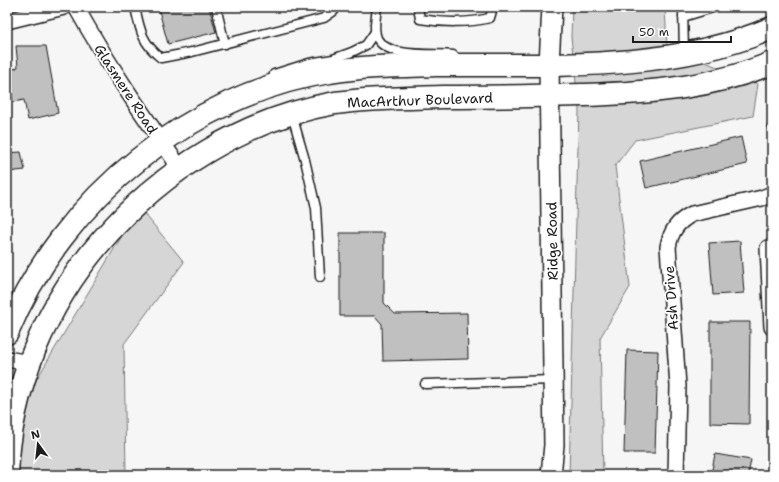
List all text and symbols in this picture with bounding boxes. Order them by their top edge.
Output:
scale bar [633,18,731,44]
text: 50 m [639,24,669,40]
street label: Glasmere Road [90,41,162,137]
street label: MacArthur Boulevard [347,88,493,112]
street label: Ridge Road [542,201,562,280]
street label: Ash Drive [660,265,682,331]
north arrow [18,424,58,464]
text: N [29,426,42,443]

